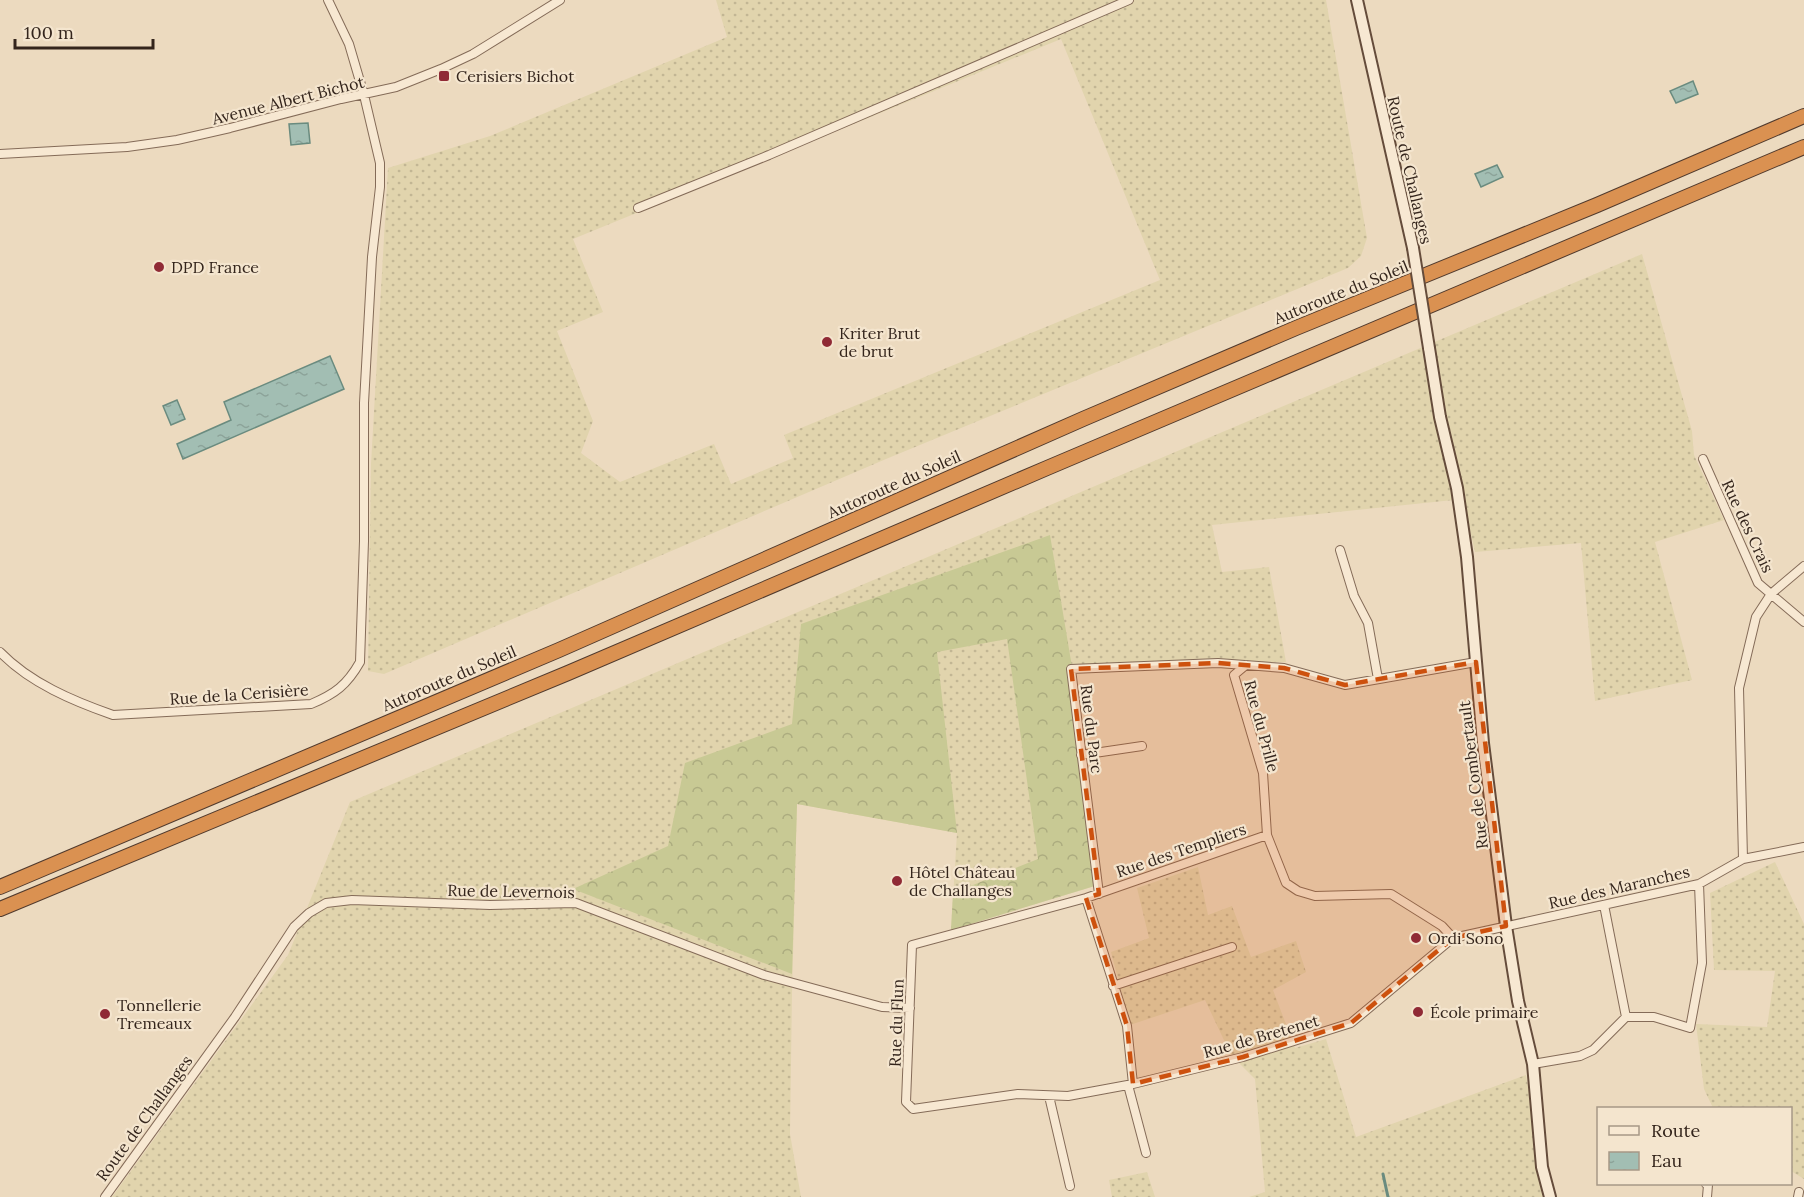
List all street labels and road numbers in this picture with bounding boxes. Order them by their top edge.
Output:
street label: Avenue Albert Bichot [209,71,367,129]
street label: Route de Challanges [1383,94,1437,246]
street label: Autoroute du Soleil [1270,256,1411,329]
street label: Autoroute du Soleil [823,446,964,523]
street label: Rue des Crais [1718,476,1778,576]
street label: Autoroute du Soleil [378,641,519,716]
street label: Rue du Prille [1240,678,1284,774]
street label: Rue de la Cerisière [169,679,309,709]
street label: Rue du Parc [1077,684,1107,774]
street label: Rue de Combertault [1454,699,1492,850]
street label: Rue des Templiers [1113,818,1249,882]
street label: Rue des Maranches [1546,861,1692,913]
street label: Rue de Levernois [447,880,575,902]
street label: Rue du Flun [884,978,908,1067]
street label: Rue de Bretenet [1201,1010,1322,1062]
street label: Route de Challanges [92,1051,196,1185]

